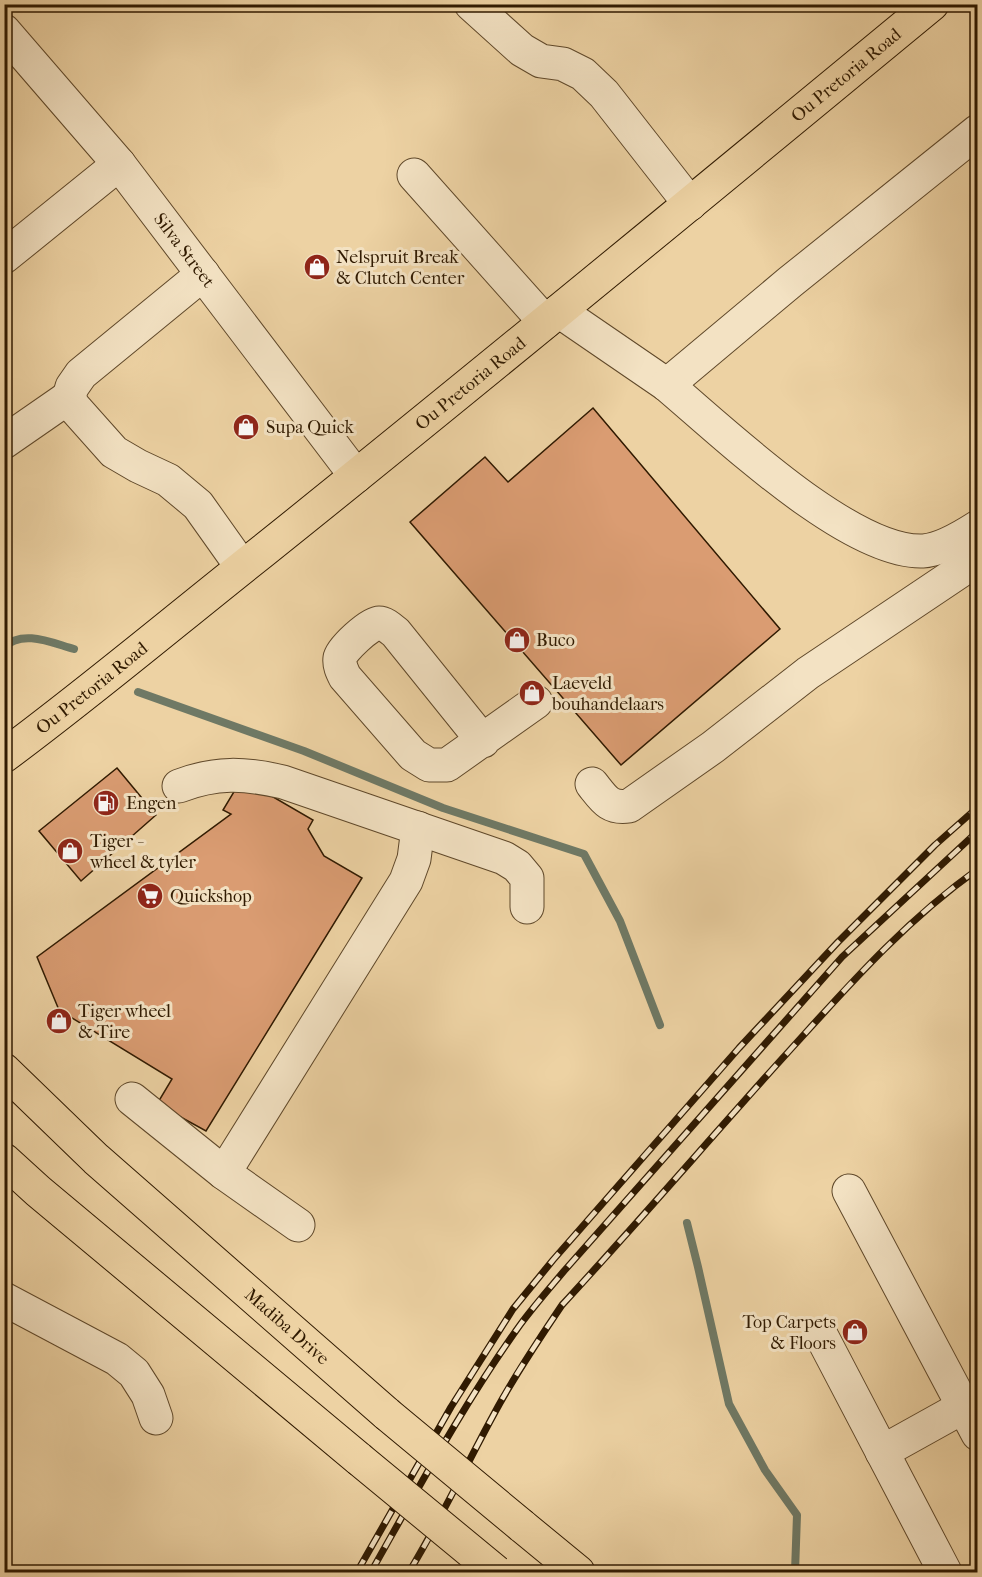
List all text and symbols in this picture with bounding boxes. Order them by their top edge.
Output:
street label: Ou Pretoria Road [787,24,906,127]
street label: Silva Street [149,209,219,292]
place label: Nelspruit Break & Clutch Center [336,247,465,289]
shop icon: Nelspruit Break & Clutch Center [302,252,332,282]
street label: Ou Pretoria Road [411,332,530,435]
shop icon: Supa Quick [231,412,261,442]
place label: Supa Quick [266,417,355,438]
shop icon: Buco [502,625,532,655]
place label: Buco [536,630,575,651]
street label: Ou Pretoria Road [32,638,152,739]
place label: Laeveld bouhandelaars [551,673,664,715]
shop icon: Laeveld bouhandelaars [517,678,547,708]
fuel station icon: Engen [91,788,121,818]
place label: Engen [126,793,177,814]
place label: Tiger - wheel & tyler [89,831,196,873]
shop icon: Tiger - wheel & tyler [55,836,85,866]
supermarket icon: Quickshop [135,881,165,911]
place label: Quickshop [170,886,252,907]
place label: Tiger wheel & Tire [78,1001,171,1043]
shop icon: Tiger wheel & Tire [44,1006,74,1036]
street label: Madiba Drive [240,1284,333,1369]
place label: Top Carpets & Floors [742,1312,836,1354]
shop icon: Top Carpets & Floors [840,1317,870,1347]

